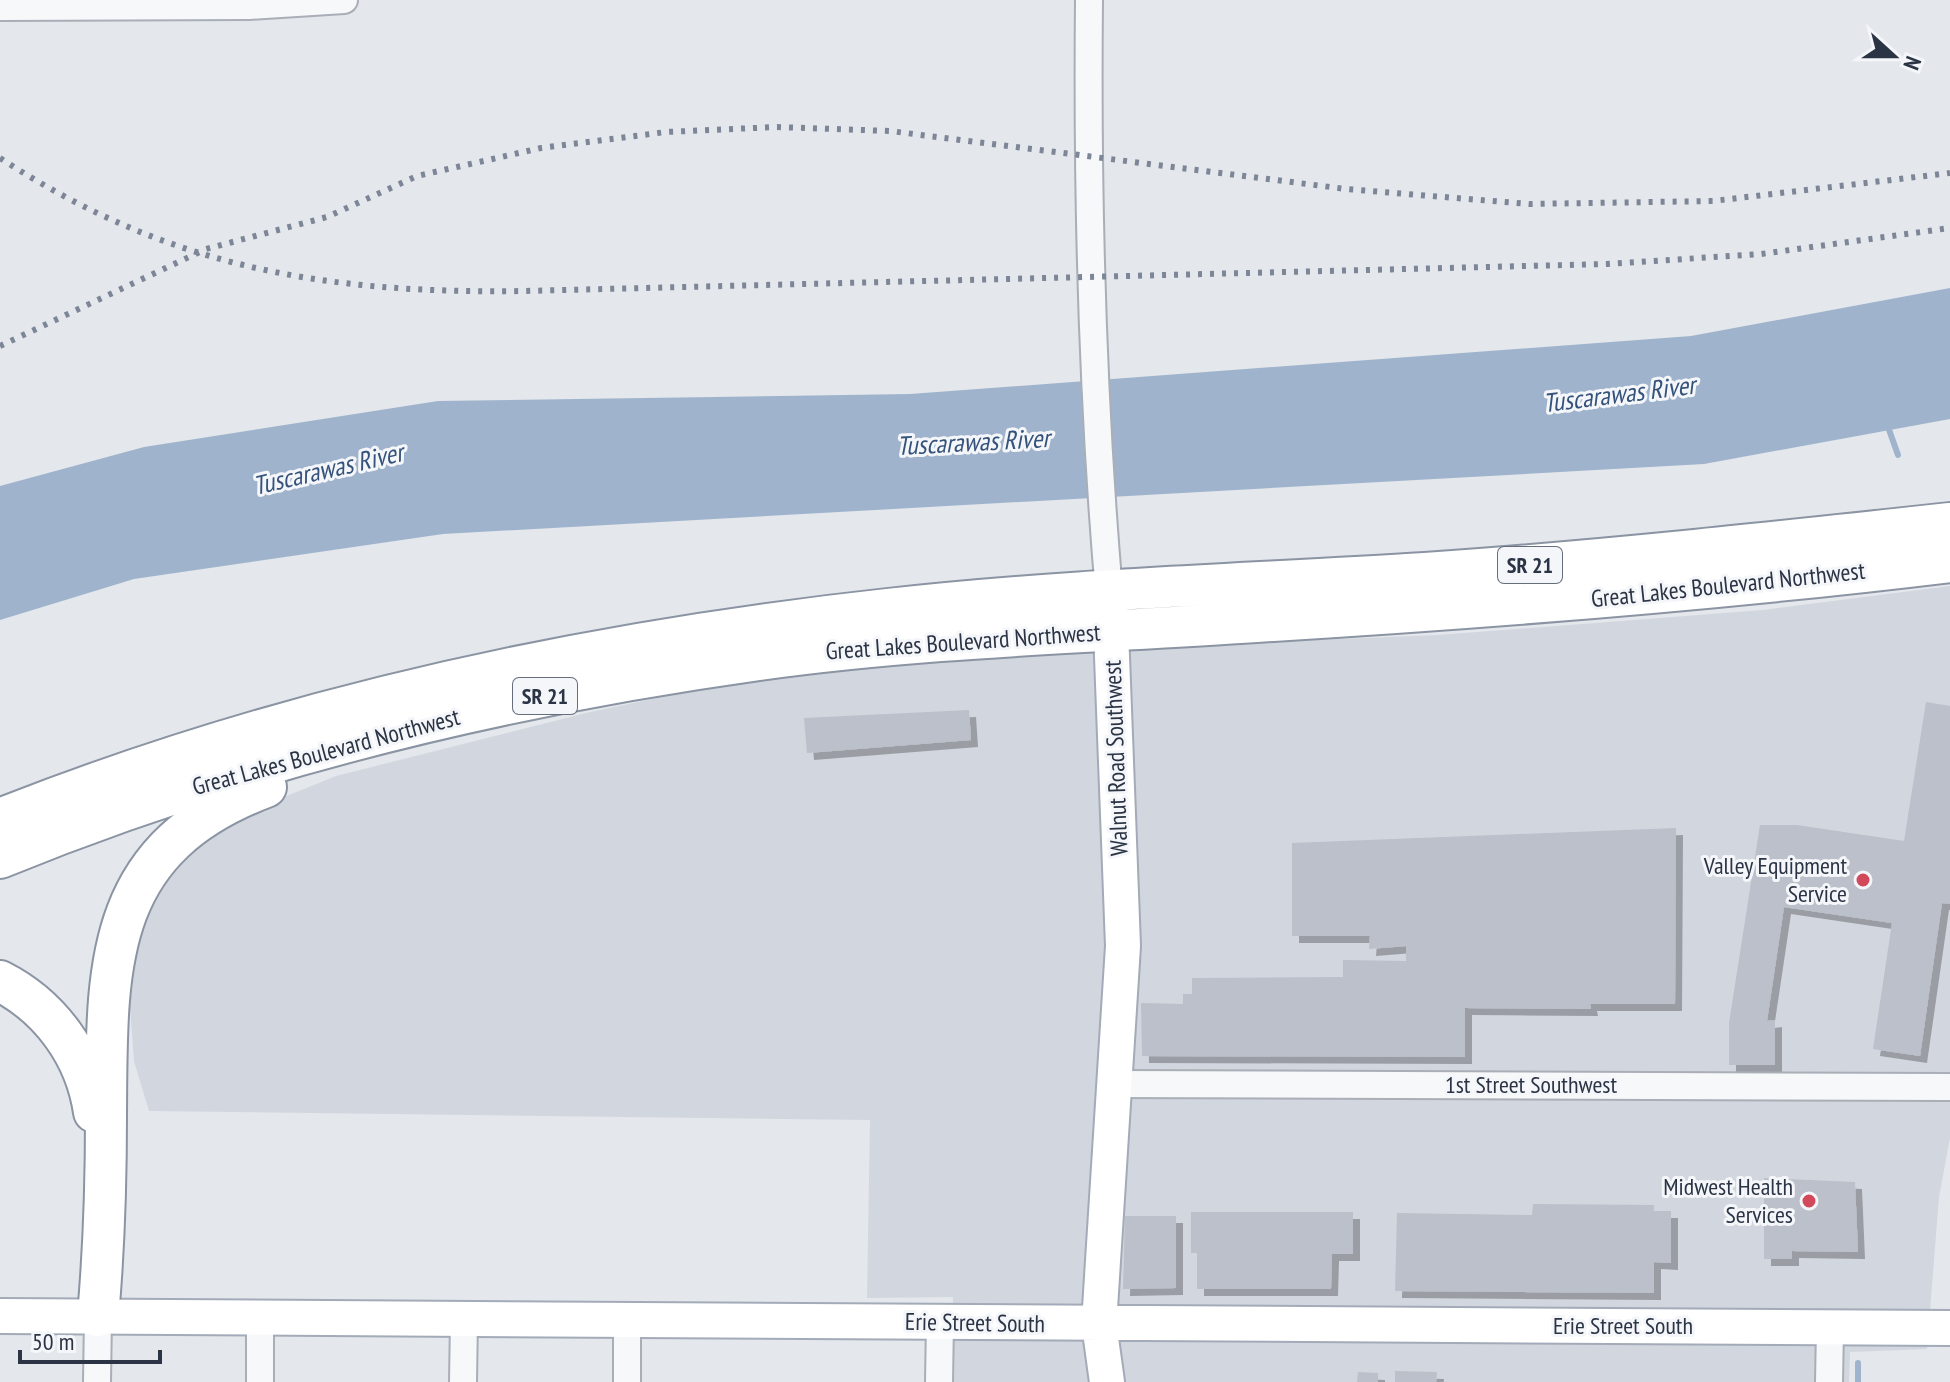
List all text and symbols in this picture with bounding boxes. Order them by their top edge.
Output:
north arrow [1854,16,1934,96]
text: N [1897,53,1928,74]
water label: Tuscarawas River [1541,367,1701,419]
water label: Tuscarawas River [896,421,1054,462]
water label: Tuscarawas River [250,434,410,502]
road number: SR 21 [1498,547,1562,583]
street label: Great Lakes Boulevard Northwest [1589,555,1867,614]
street label: Great Lakes Boulevard Northwest [825,616,1102,667]
street label: Walnut Road Southwest [1097,659,1134,856]
road number: SR 21 [513,678,577,714]
street label: Great Lakes Boulevard Northwest [189,701,463,802]
place label: Valley Equipment Service [1703,850,1847,909]
marker: Valley Equipment Service [1854,871,1872,889]
street label: 1st Street Southwest [1445,1069,1617,1100]
place label: Midwest Health Services [1663,1171,1793,1230]
marker: Midwest Health Services [1800,1192,1818,1210]
street label: Erie Street South [905,1306,1045,1339]
street label: Erie Street South [1553,1310,1693,1341]
scale bar [20,1314,160,1364]
text: 50 m [32,1326,74,1357]

